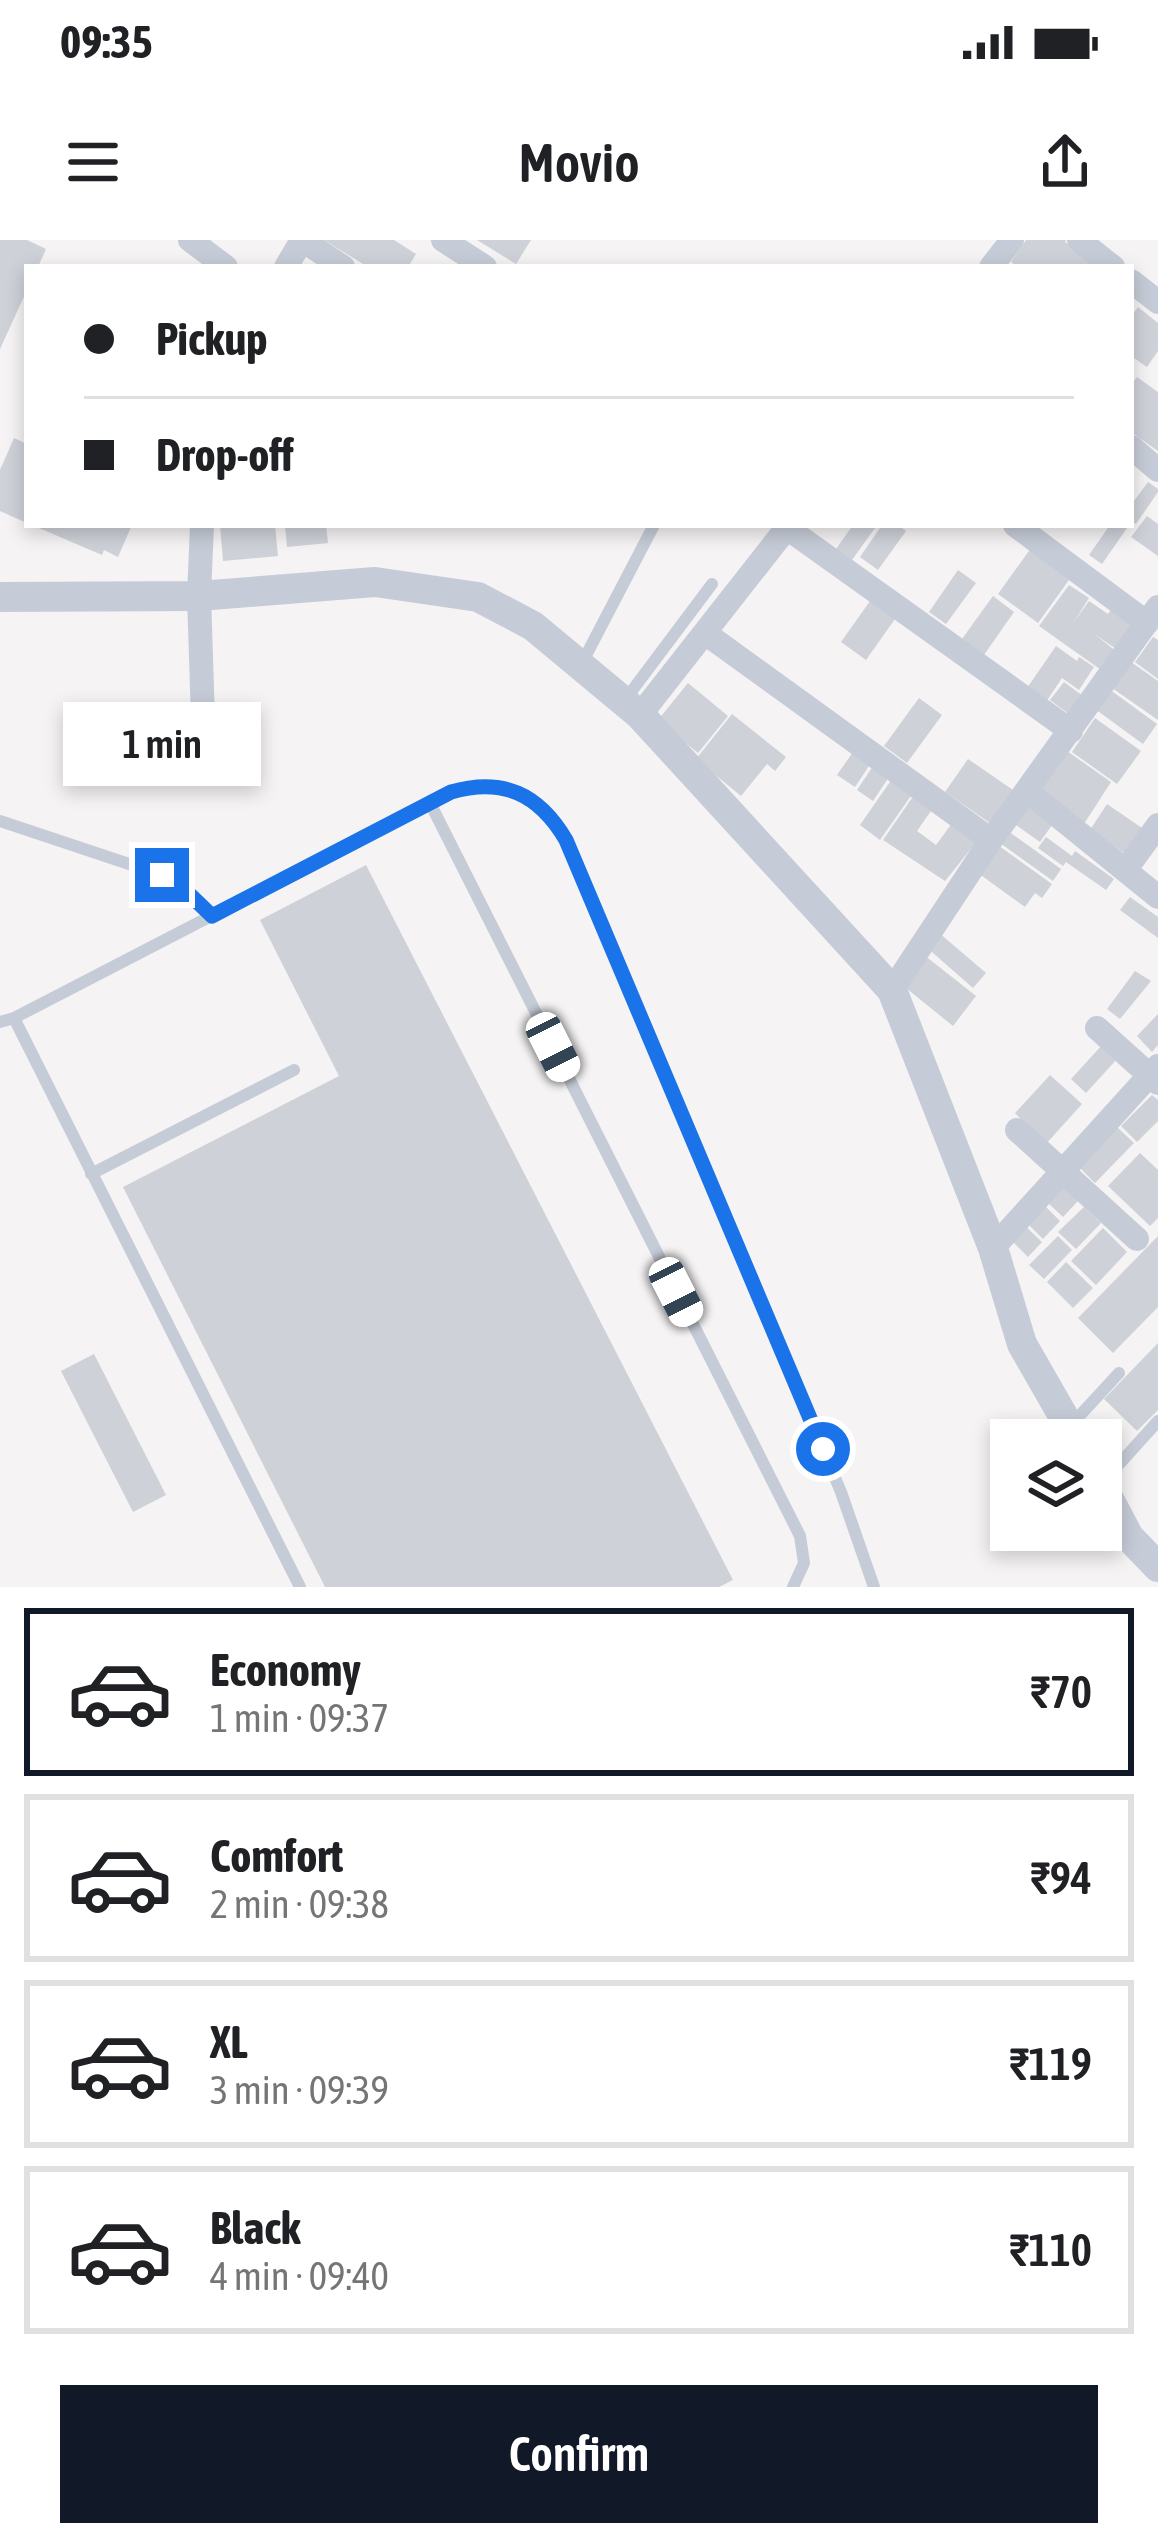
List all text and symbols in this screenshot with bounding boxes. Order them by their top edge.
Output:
text: 09:35 [60,16,153,68]
icon: menu [60,129,126,195]
icon: share [1032,129,1098,195]
text: Movio [518,132,640,193]
text: Pickup [156,313,267,365]
text: Drop-off [156,429,294,481]
callout: 1 min [63,701,261,785]
text: 1 min [122,722,202,766]
route end [135,848,189,902]
car [521,1007,585,1087]
car [644,1252,708,1332]
map controls [990,1419,1122,1551]
button: layers [990,1419,1122,1551]
route start [796,1422,850,1476]
icon: car [66,1638,174,1746]
text: Economy [210,1644,361,1696]
text: ₹70 [1030,1666,1092,1718]
text: 1 min · 09:37 [210,1696,389,1740]
icon: car [66,1824,174,1932]
text: Comfort [210,1830,343,1882]
text: ₹94 [1030,1852,1092,1904]
text: 2 min · 09:38 [210,1882,389,1926]
icon: car [66,2010,174,2118]
text: XL [210,2016,248,2068]
text: ₹119 [1009,2038,1092,2090]
text: 3 min · 09:39 [210,2068,389,2112]
icon: car [66,2196,174,2304]
text: Black [210,2202,301,2254]
text: ₹110 [1009,2224,1092,2276]
text: 4 min · 09:40 [210,2254,389,2298]
button: Confirm [60,2385,1098,2523]

